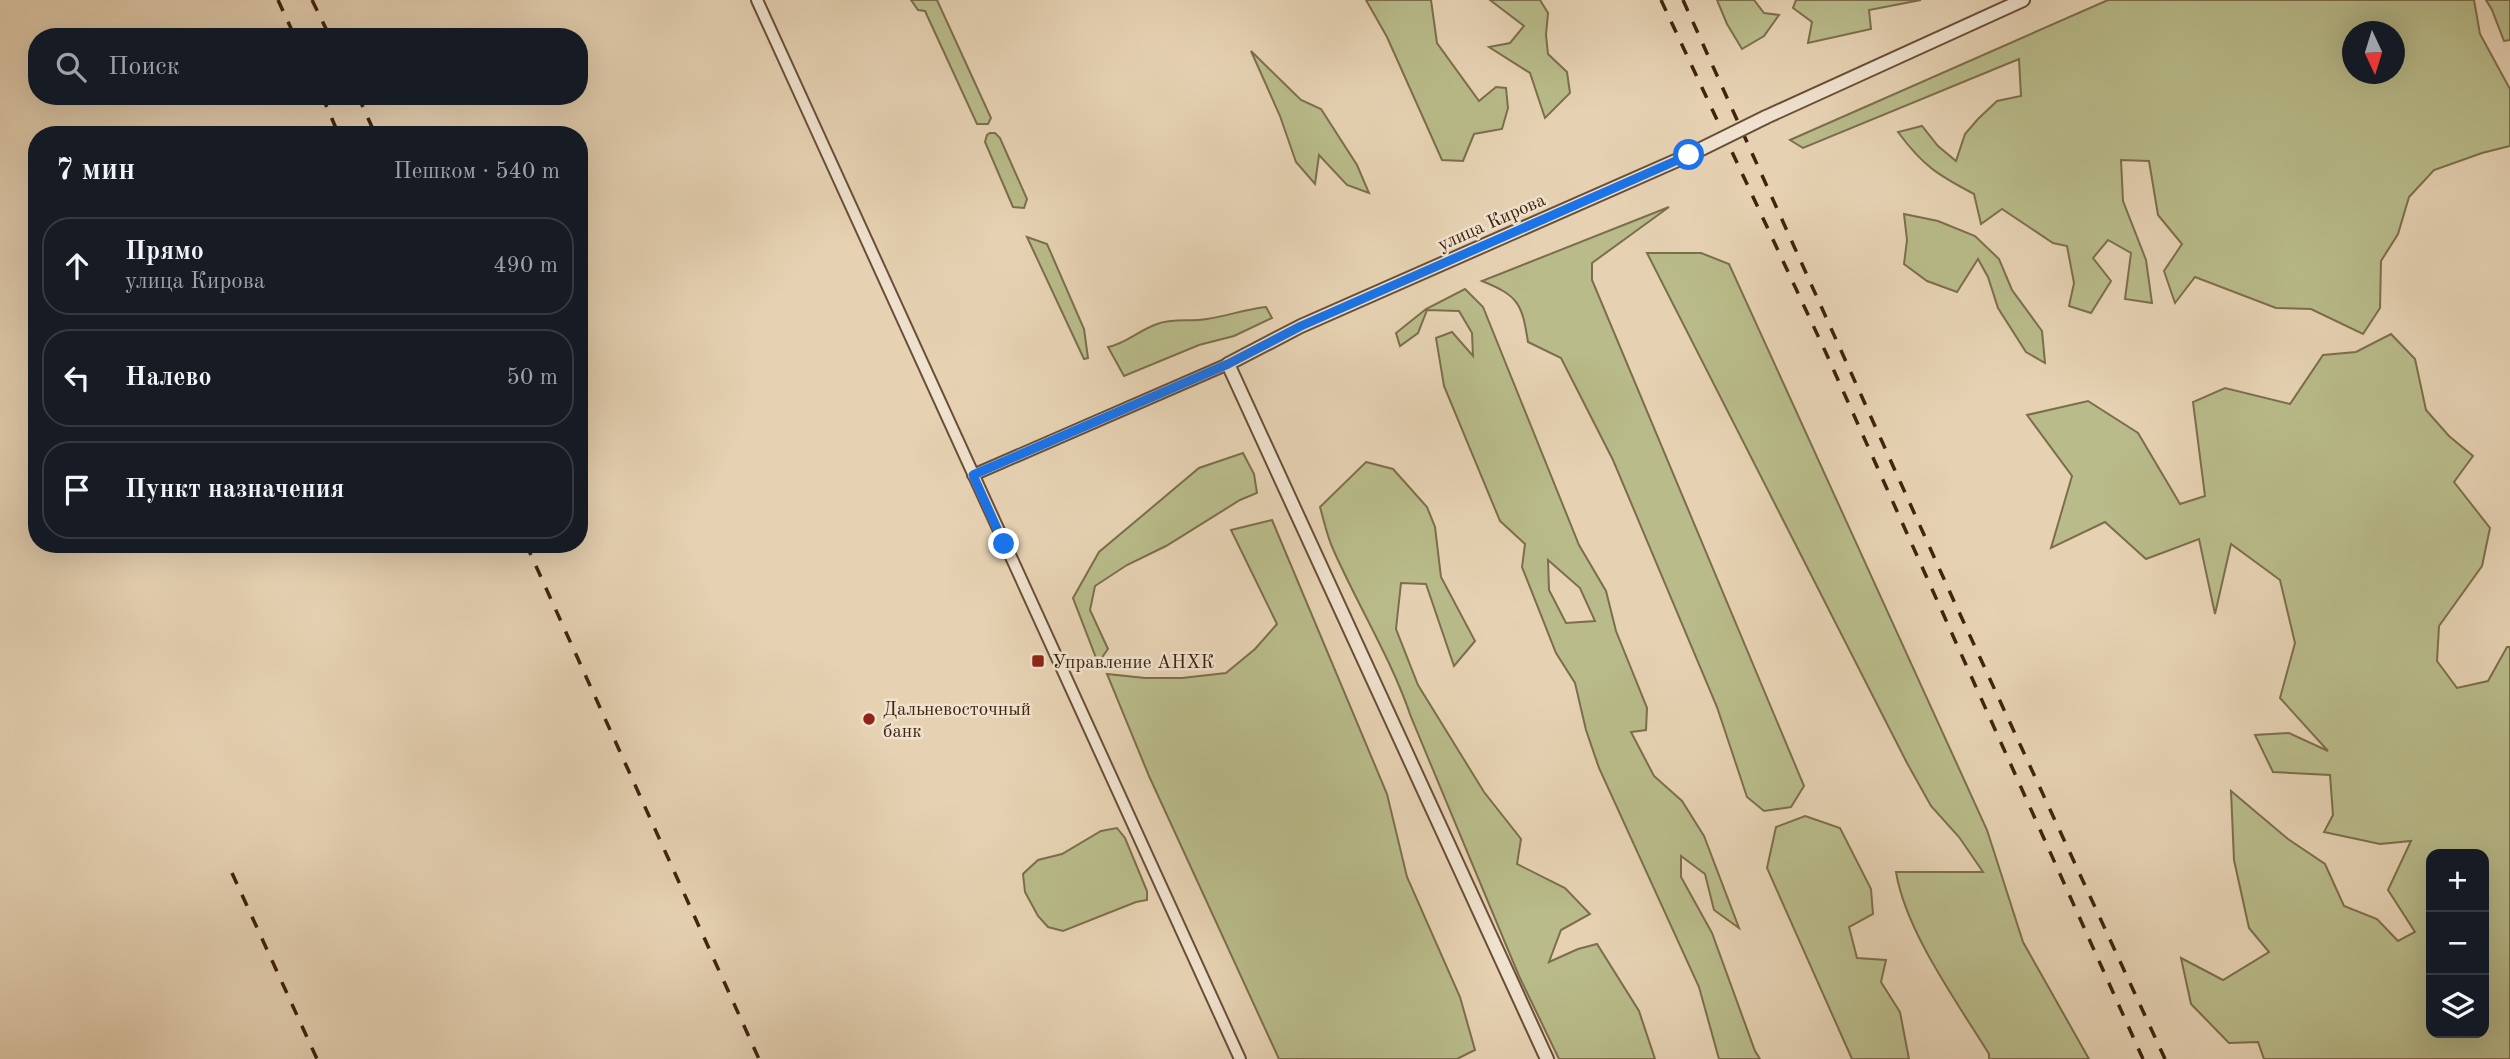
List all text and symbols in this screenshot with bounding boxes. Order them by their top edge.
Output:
north arrow [2342,21,2405,84]
search box [28,28,588,105]
icon: search [52,48,90,86]
text: Поиск [108,54,180,80]
route start [1673,139,1704,170]
text: 7 мин [56,156,135,186]
text: Пешком · 540 m [394,160,560,183]
street label: улица Кирова [1435,191,1549,256]
text: Прямо [125,239,204,265]
icon: ahead [58,247,96,285]
text: 490 m [493,254,558,277]
text: улица Кирова [125,270,265,293]
icon: left [58,359,96,397]
text: Налево [125,365,212,391]
text: 50 m [507,366,558,389]
icon: arrive [58,471,96,509]
text: Пункт назначения [125,477,344,503]
route end [988,528,1019,559]
marker: Управление АНХК [1030,653,1046,669]
place label: Управление АНХК [1052,654,1215,673]
place label: Дальневосточный банк [883,701,1031,742]
marker: Дальневосточный банк [861,711,877,727]
map controls [2426,849,2489,1038]
button: + [2426,849,2489,912]
button: − [2426,912,2489,975]
button: layers [2426,975,2489,1038]

